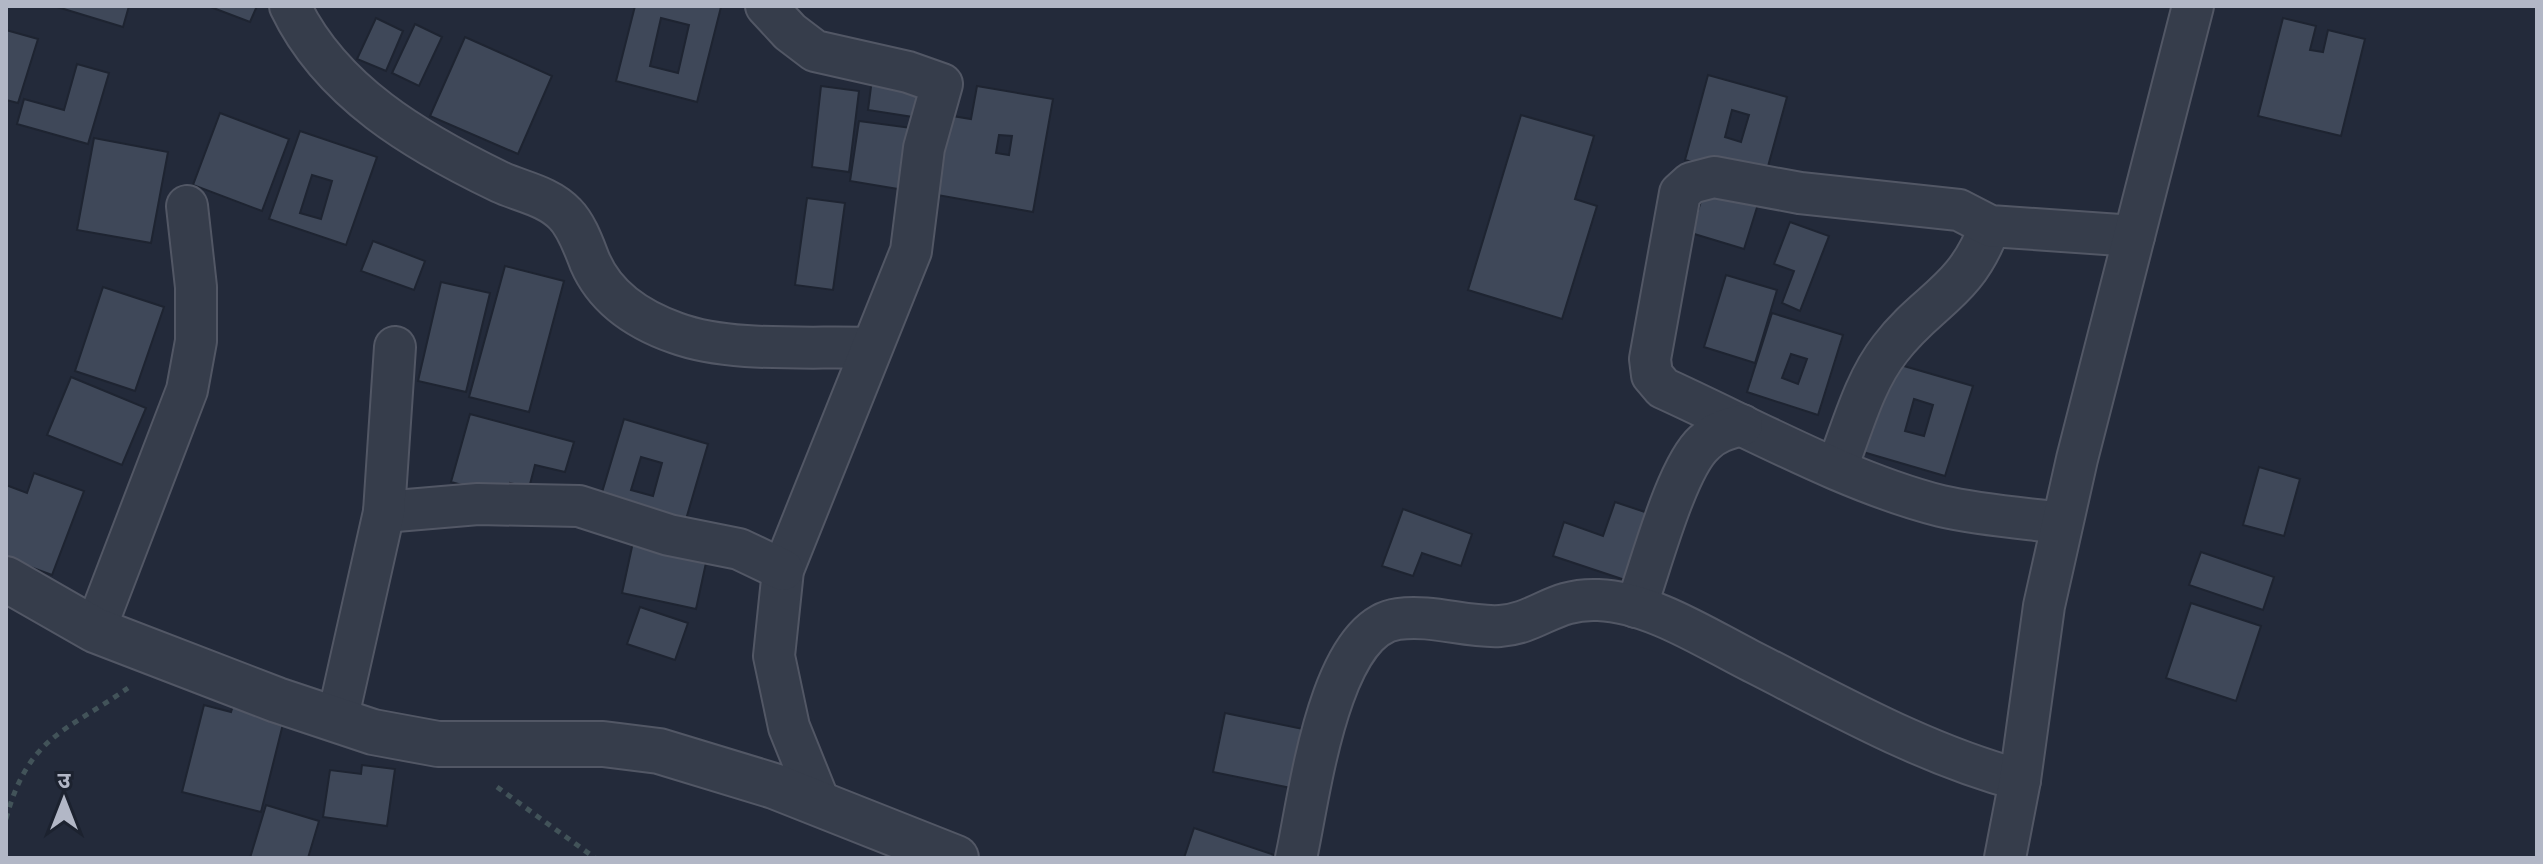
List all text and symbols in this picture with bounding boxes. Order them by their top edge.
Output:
north arrow [24,760,104,840]
text: उ [58,767,72,794]

